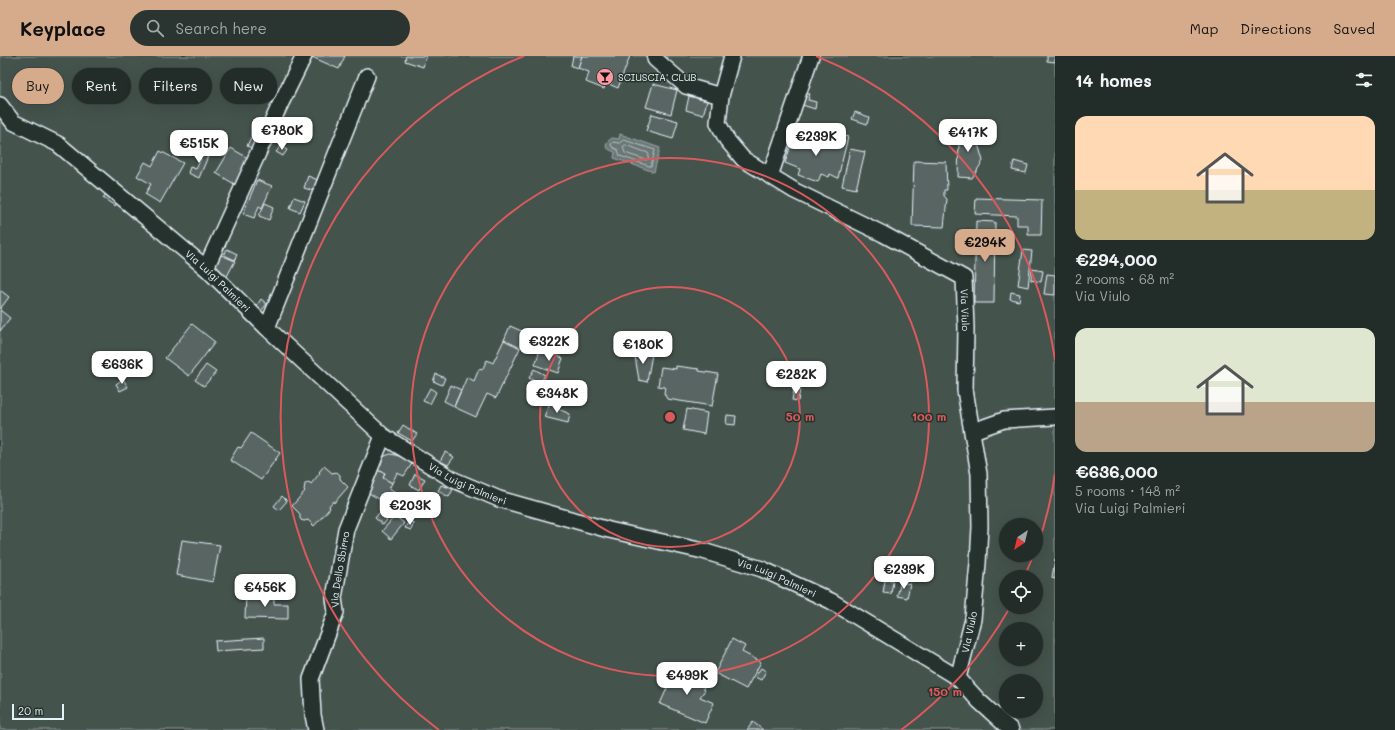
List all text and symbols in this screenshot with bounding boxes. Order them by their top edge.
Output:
search box [130,10,410,46]
text: Keyplace [20,16,106,41]
icon: search [144,17,166,39]
text: Search here [176,18,267,38]
text: Map [1190,19,1218,38]
text: Directions [1240,19,1311,38]
text: Saved [1333,19,1375,38]
bar icon: SCIUSCIA' CLUB [595,67,615,87]
chip: Buy [12,68,64,104]
chip: Rent [72,68,131,104]
chip: Filters [139,68,212,104]
chip: New [220,68,277,104]
text: 14 homes [1075,69,1152,91]
icon: filters [1353,69,1375,91]
place label: SCIUSCIA' CLUB [618,70,697,84]
pin: €780K [254,117,310,151]
pin: €417K [940,119,996,153]
text: €780K [261,121,303,138]
pin: €239K [788,123,844,157]
text: €417K [948,123,988,140]
text: €239K [795,127,837,144]
pin: €515K [171,130,227,164]
text: €515K [179,134,219,151]
icon: home [1189,142,1261,214]
pin: €294K [957,229,1013,263]
text: €294K [964,233,1006,250]
street label: Via Luigi Palmieri [182,247,254,315]
text: €294,000 [1075,248,1157,270]
text: 2 rooms · 68 m² [1075,270,1174,287]
text: Via Viulo [1075,287,1130,304]
street label: Via Viulo [957,289,973,331]
pin: €322K [521,328,577,362]
pin: €180K [615,331,671,365]
text: €322K [528,332,570,349]
text: €180K [622,335,664,352]
pin: €636K [94,351,150,385]
icon: home [1189,354,1261,426]
text: €636K [101,355,143,372]
pin: €282K [768,361,824,395]
text: €282K [775,365,817,382]
pin: €348K [529,380,585,414]
text: €348K [535,384,579,401]
text: 50 m [786,408,814,424]
text: 100 m [912,408,946,424]
centre of rings [663,410,677,424]
street label: Via Luigi Palmieri [426,459,508,508]
text: €636,000 [1075,460,1158,482]
text: 5 rooms · 148 m² [1075,482,1180,499]
pin: €203K [382,492,438,526]
text: €203K [389,496,431,513]
text: Via Luigi Palmieri [1075,499,1185,516]
north arrow [999,518,1043,562]
map controls [999,518,1043,718]
street label: Via Dello Sbirro [327,530,352,609]
street label: Via Luigi Palmieri [735,555,819,600]
pin: €239K [876,556,932,590]
text: €239K [883,560,925,577]
button: locate [999,570,1043,614]
pin: €456K [237,574,293,608]
text: €456K [244,578,286,595]
street label: Via Viulo [958,610,980,654]
button: + [999,622,1043,666]
pin: €499K [659,662,715,696]
text: €499K [666,666,708,683]
button: − [999,674,1043,718]
text: 150 m [928,683,962,699]
scale bar [12,702,64,721]
text: 20 m [18,703,43,718]

